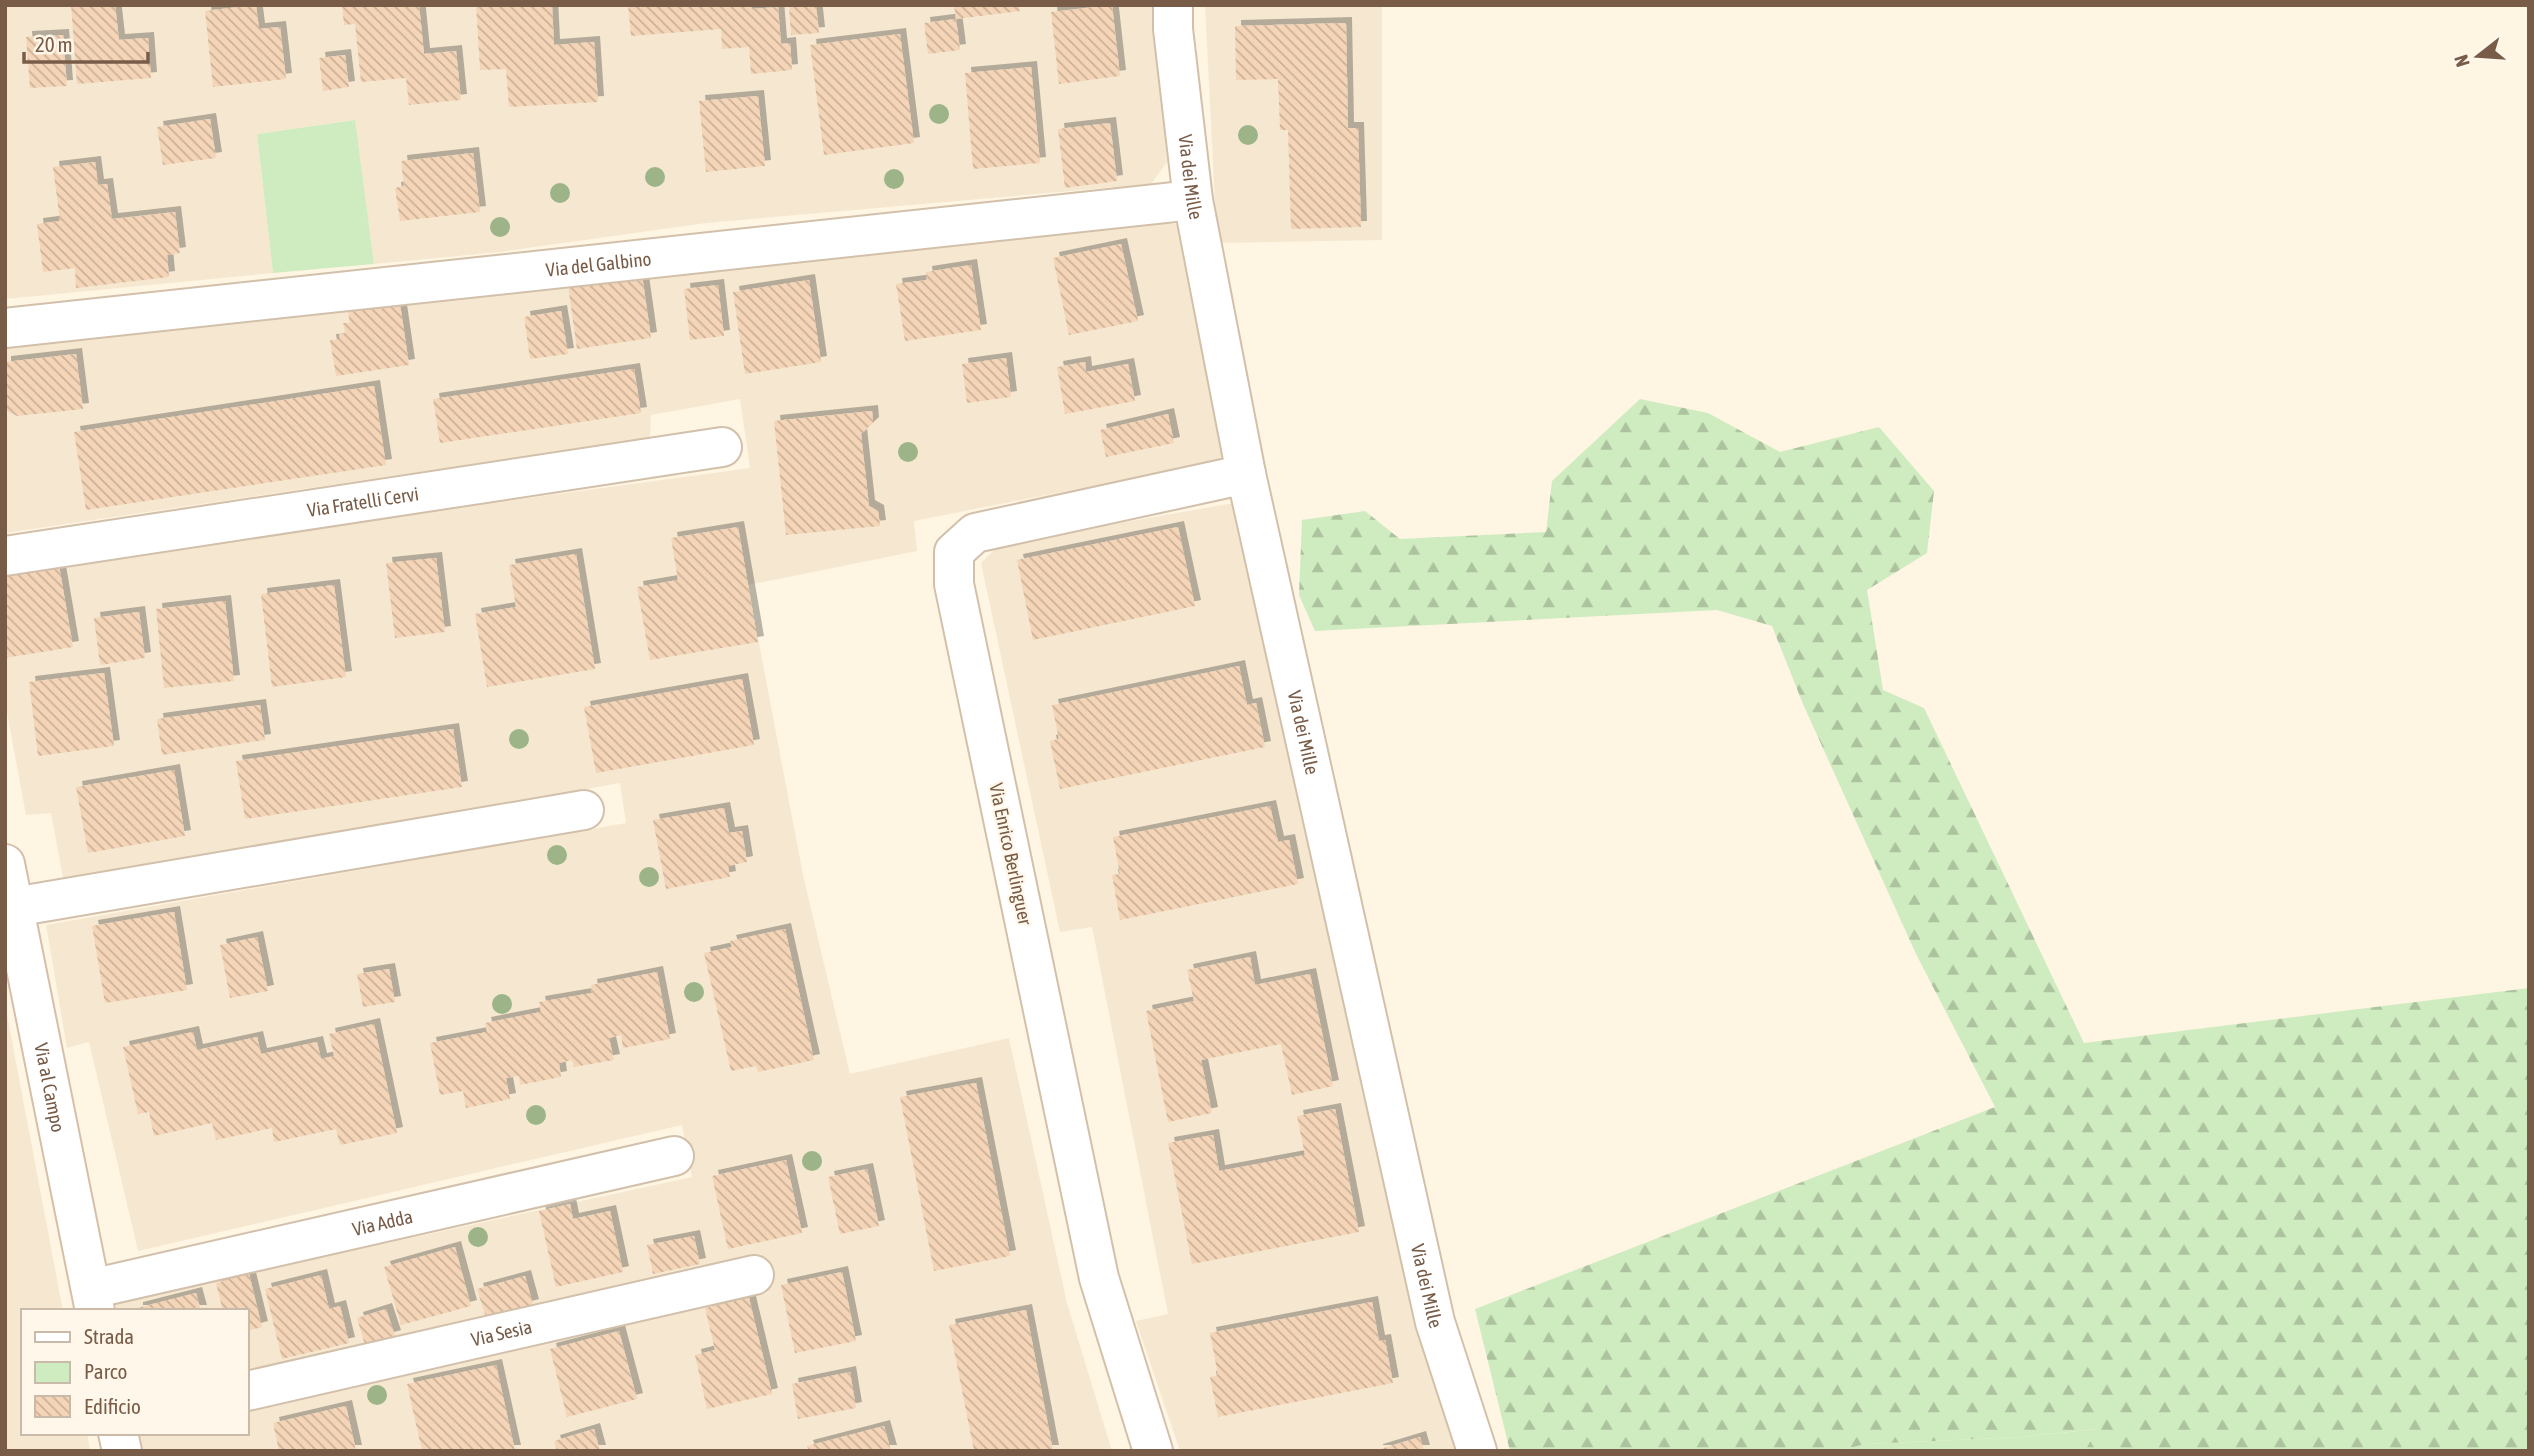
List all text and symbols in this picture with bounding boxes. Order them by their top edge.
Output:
scale bar [24,21,149,65]
north arrow [2443,21,2513,91]
text: 20 m [35,32,73,56]
text: N [2450,52,2474,70]
street label: Via dei Mille [1174,133,1208,221]
street label: Via del Galbino [545,247,652,281]
street label: Via Fratelli Cervi [306,482,420,521]
street label: Via dei Mille [1284,688,1324,777]
street label: Via Enrico Berlinguer [985,781,1037,927]
street label: Via al Campo [30,1041,70,1134]
street label: Via Adda [350,1205,415,1240]
street label: Via dei Mille [1407,1242,1447,1331]
legend [21,1309,248,1435]
street label: Via Sesia [469,1315,534,1350]
text: Strada [84,1324,134,1348]
text: Parco [84,1359,127,1383]
text: Edificio [84,1394,141,1418]

